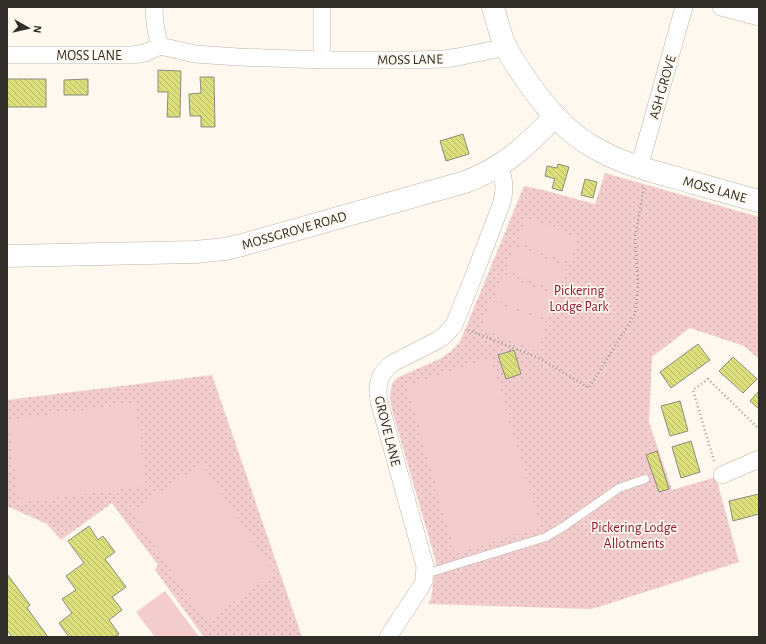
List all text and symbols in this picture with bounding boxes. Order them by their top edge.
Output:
north arrow [8,8,48,48]
text: N [31,25,43,34]
street label: MOSS LANE [56,49,122,63]
street label: MOSS LANE [377,52,443,68]
street label: ASH GROVE [647,53,679,121]
street label: MOSS LANE [681,174,748,206]
street label: MOSSGROVE ROAD [240,209,348,253]
park label: Pickering Lodge Park [549,284,609,314]
street label: GROVE LANE [372,395,403,468]
park label: Pickering Lodge Allotments [591,521,677,551]

